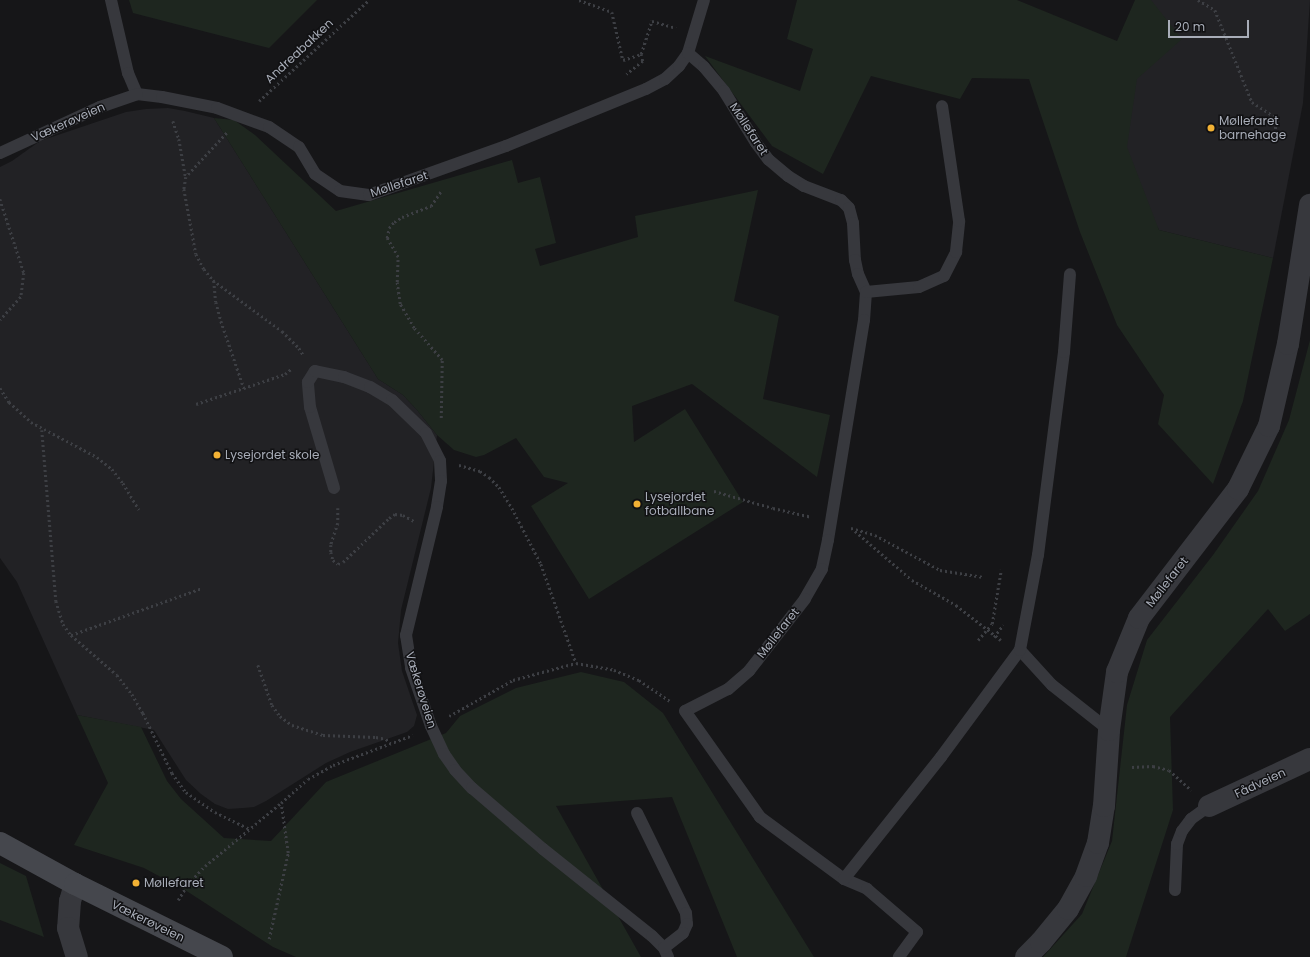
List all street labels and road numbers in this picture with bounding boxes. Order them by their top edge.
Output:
street label: Andreabakken [262,16,336,86]
street label: Vækerøveien [29,99,107,145]
street label: Møllefaret [727,100,771,158]
street label: Møllefaret [368,168,430,200]
street label: Møllefaret [1143,554,1191,610]
street label: Møllefaret [754,605,802,661]
street label: Vækerøveien [403,650,439,730]
street label: Fådveien [1232,765,1288,801]
street label: Vækerøveien [109,897,187,945]

